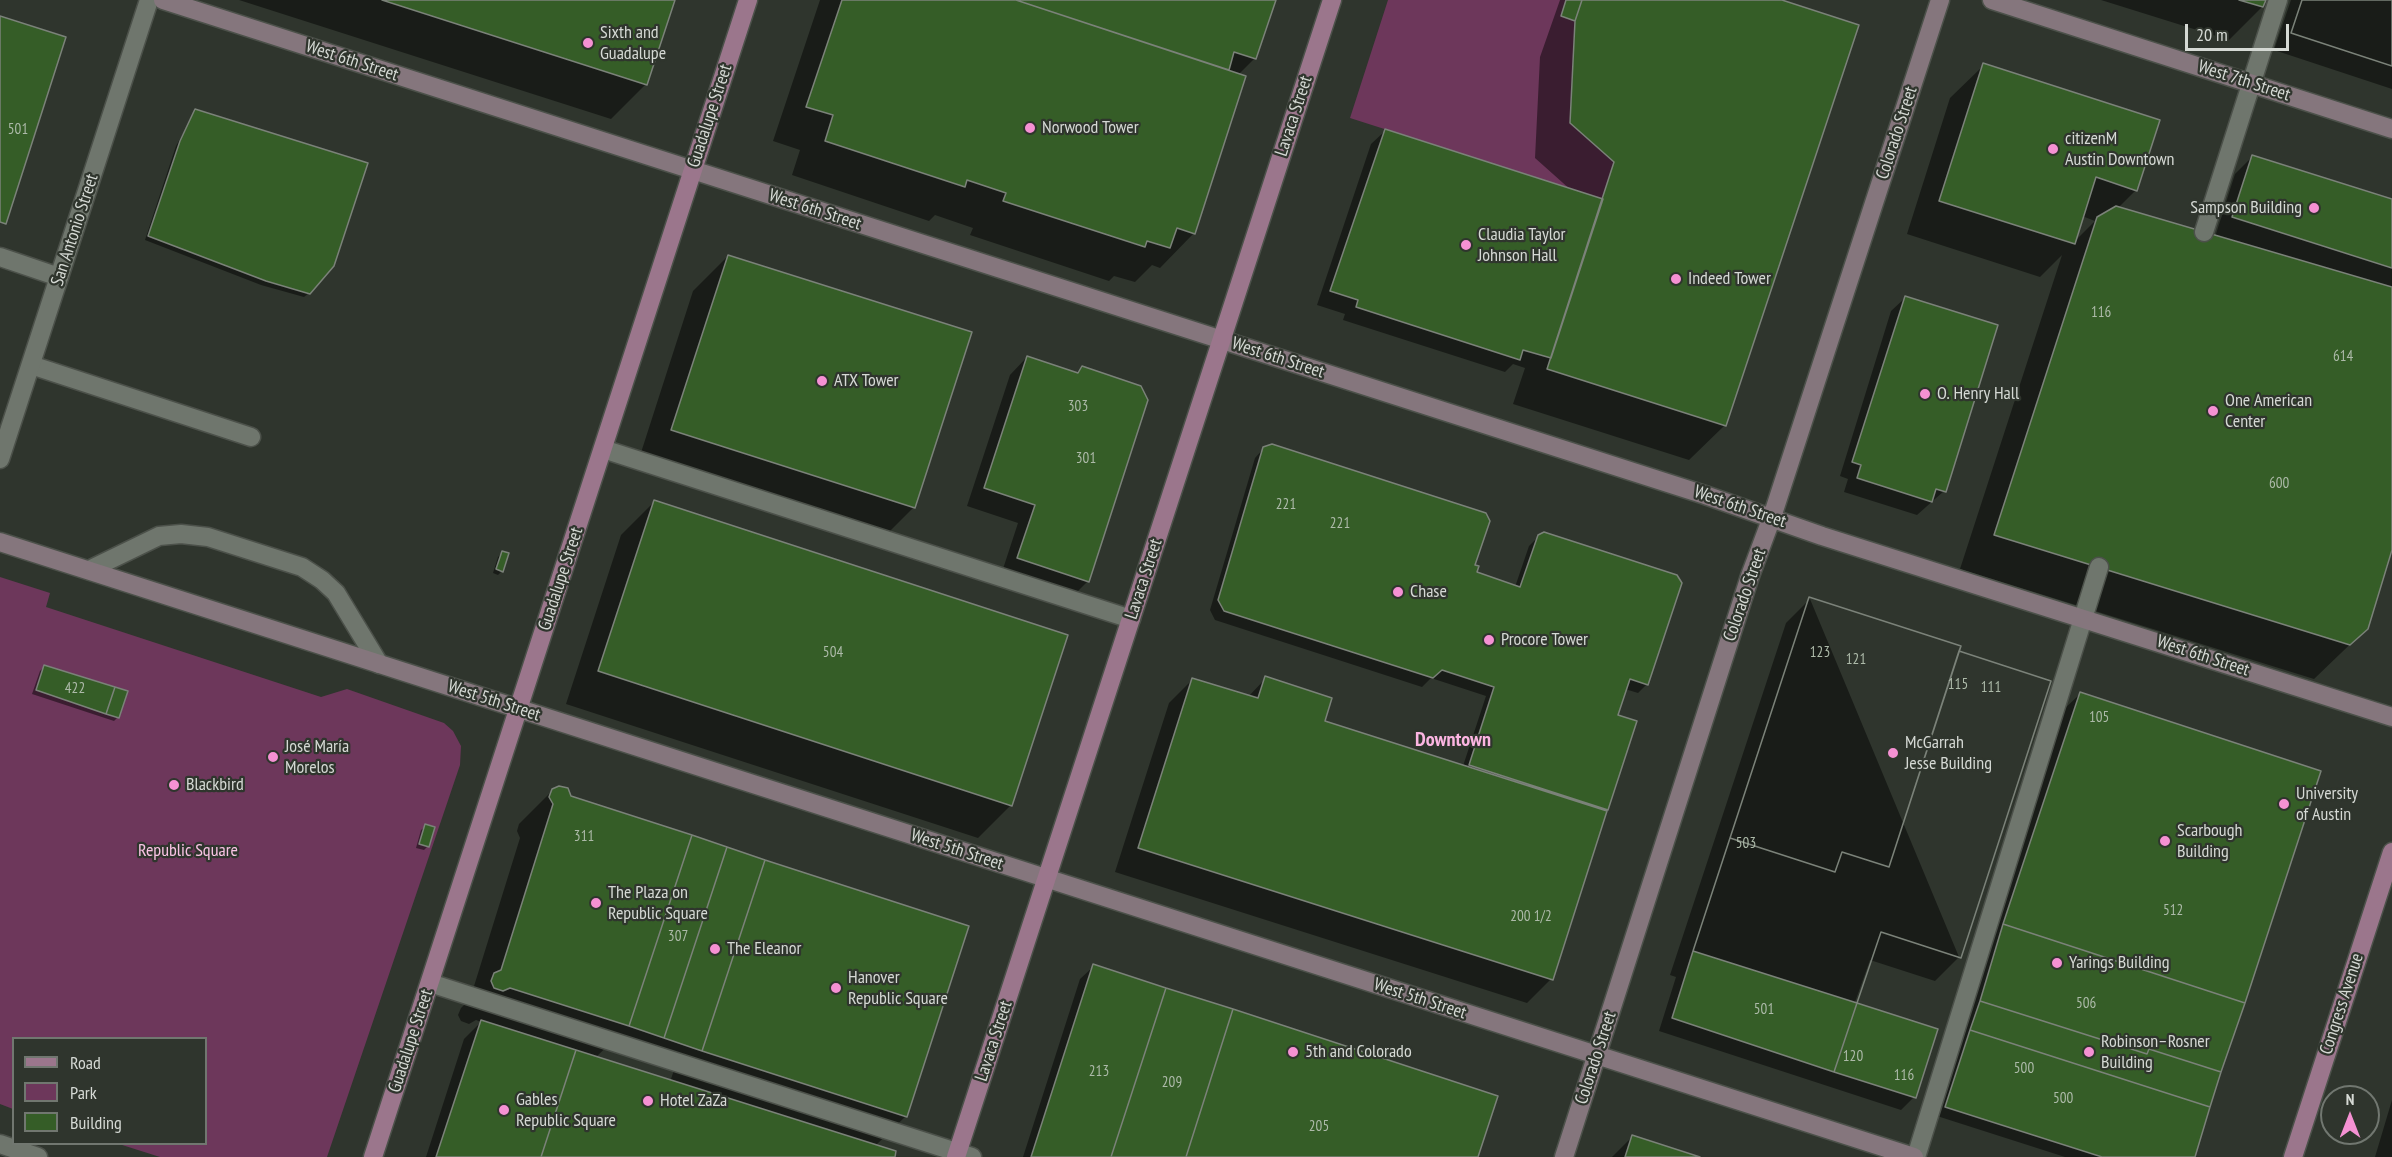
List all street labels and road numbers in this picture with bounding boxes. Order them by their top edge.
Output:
street label: West 6th Street [303,36,401,86]
street label: West 7th Street [2195,56,2293,106]
street label: Guadalupe Street [683,62,737,170]
street label: Lavaca Street [1271,73,1317,159]
street label: Colorado Street [1872,84,1922,182]
street label: San Antonio Street [47,171,103,289]
street label: West 6th Street [766,185,864,235]
street label: West 6th Street [1229,333,1327,383]
street label: West 6th Street [1691,481,1789,533]
street label: Guadalupe Street [534,525,588,633]
street label: Lavaca Street [1121,536,1167,622]
street label: Colorado Street [1719,546,1771,644]
street label: West 6th Street [2154,631,2252,681]
street label: West 5th Street [445,676,543,726]
street label: West 5th Street [908,825,1006,875]
street label: Congress Avenue [2315,951,2369,1057]
street label: West 5th Street [1371,974,1469,1024]
street label: Guadalupe Street [384,987,438,1095]
street label: Lavaca Street [971,998,1017,1084]
street label: Colorado Street [1571,1009,1621,1107]

